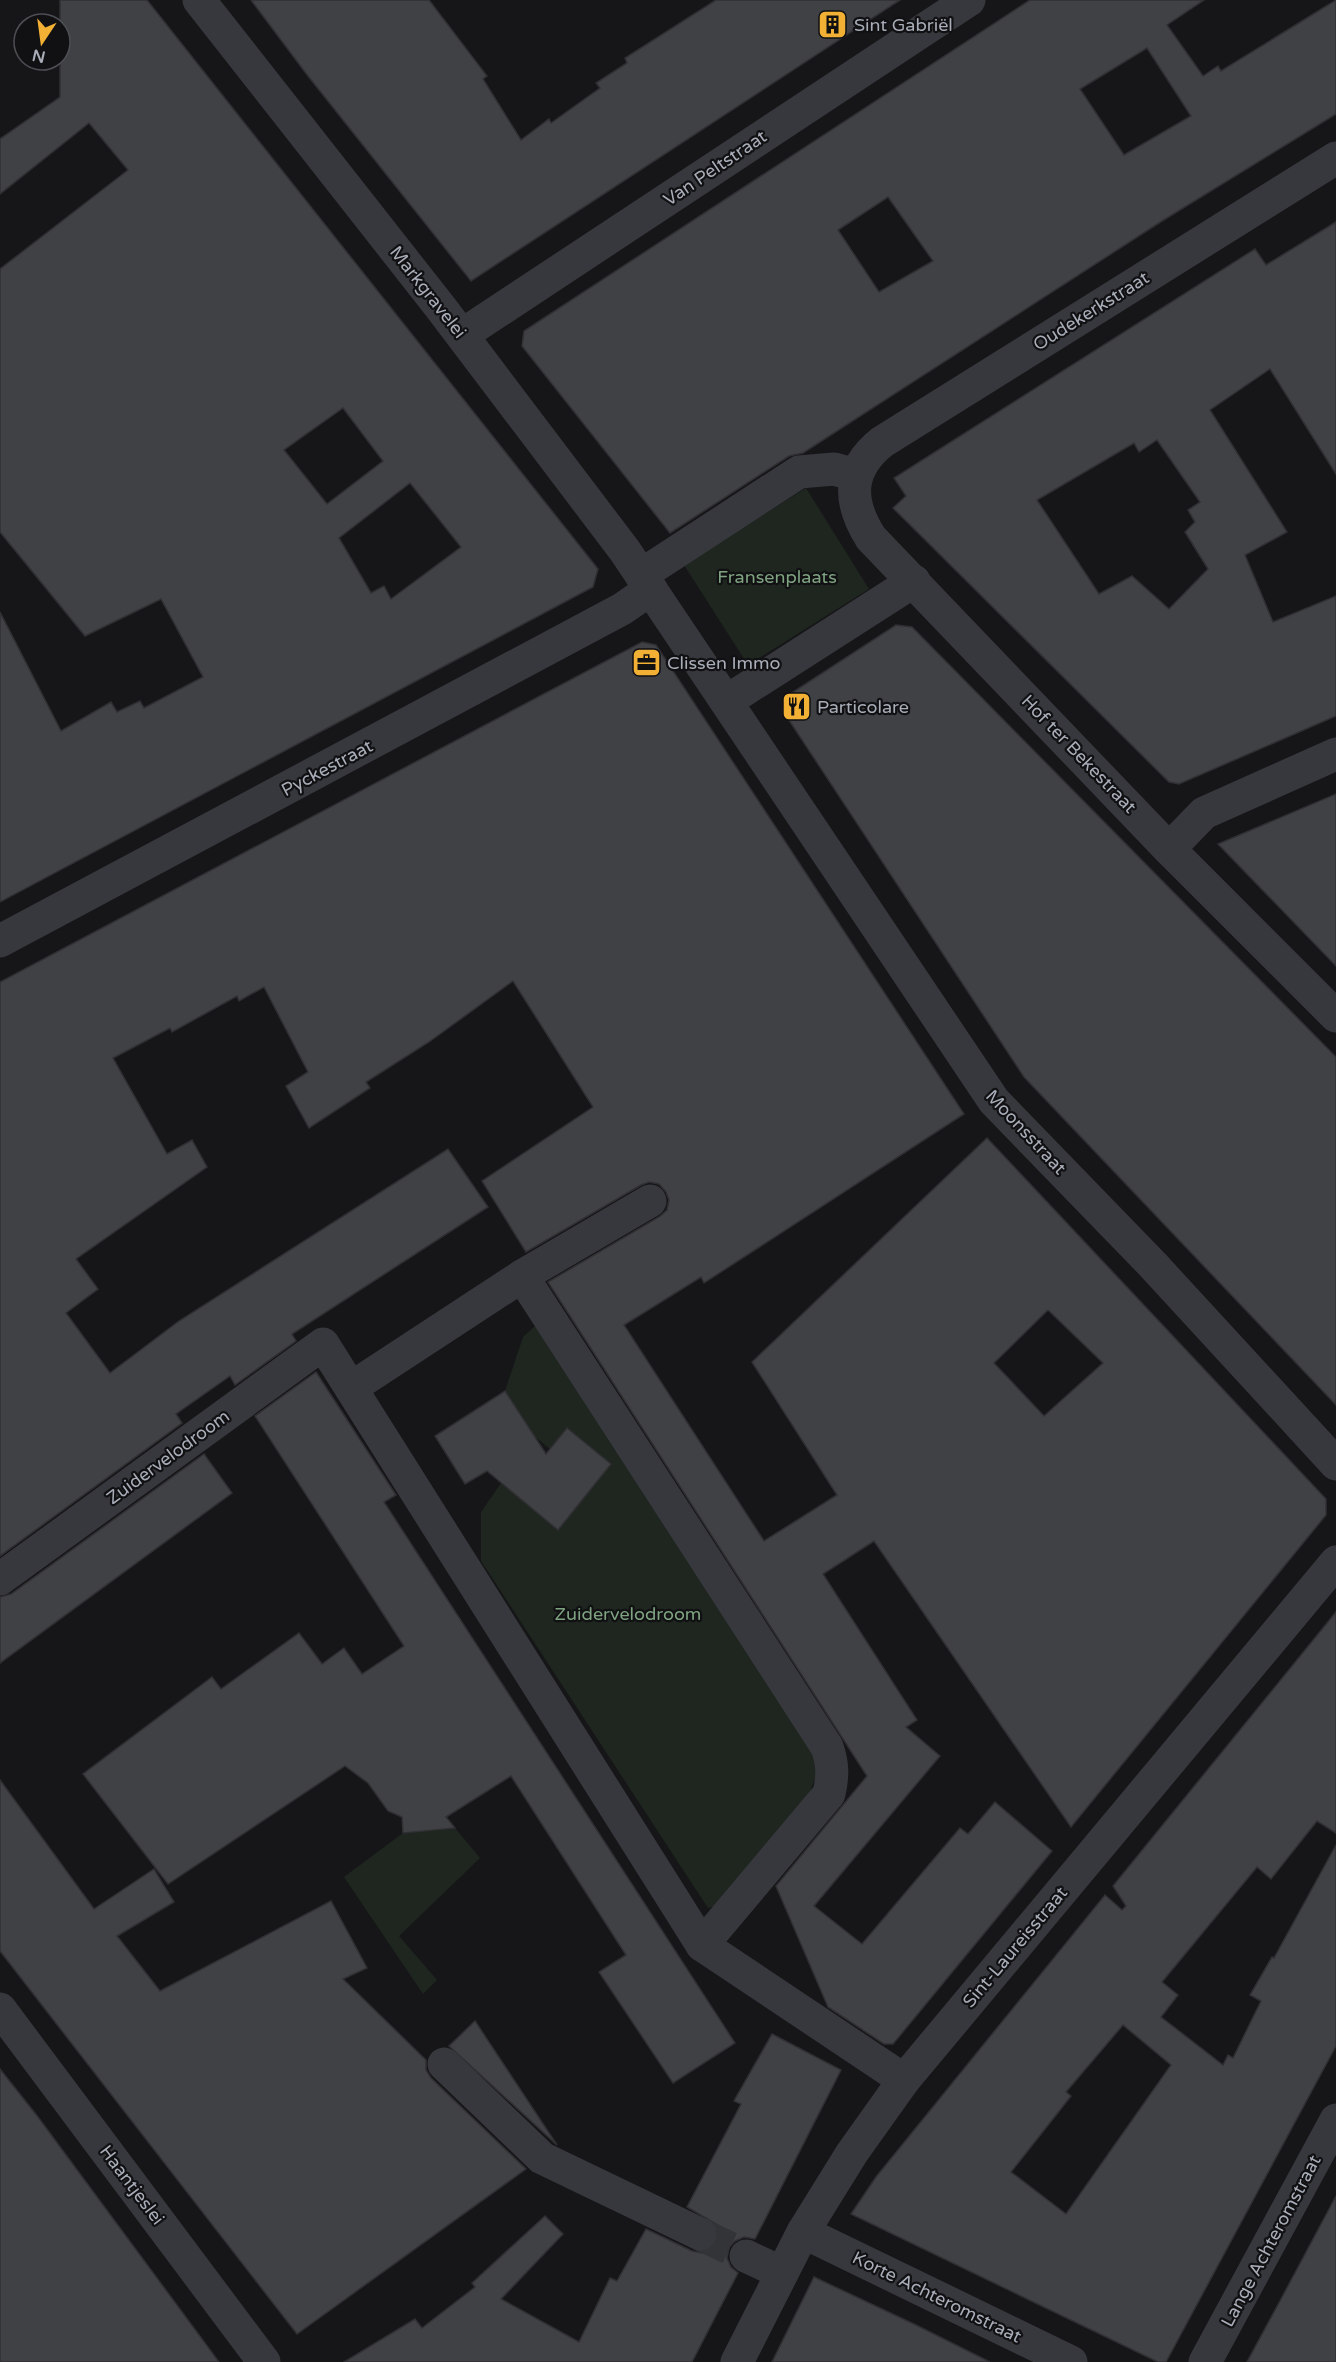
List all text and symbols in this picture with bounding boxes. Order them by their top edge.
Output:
building icon: Sint Gabriël [817,9,849,41]
north arrow [12,12,72,72]
place label: Sint Gabriël [854,14,953,36]
text: N [30,44,47,67]
street label: Van Peltstraat [659,125,771,211]
street label: Markgravelei [385,241,471,343]
street label: Oudekerkstraat [1029,266,1153,355]
park label: Fransenplaats [717,566,837,588]
office icon: Clissen Immo [630,647,662,679]
place label: Clissen Immo [667,652,781,674]
street label: Hof ter Bekestraat [1017,690,1141,818]
restaurant icon: Particolare [780,691,812,723]
place label: Particolare [817,696,909,718]
street label: Pyckestraat [278,735,377,801]
street label: Moonsstraat [981,1085,1071,1179]
street label: Zuidervelodroom [102,1405,234,1509]
park label: Zuidervelodroom [555,1603,701,1625]
street label: Sint-Laureisstraat [958,1882,1072,2012]
street label: Haantjeslei [95,2141,169,2229]
street label: Lange Achteromstraat [1216,2151,1326,2331]
street label: Korte Achteromstraat [849,2246,1025,2348]

